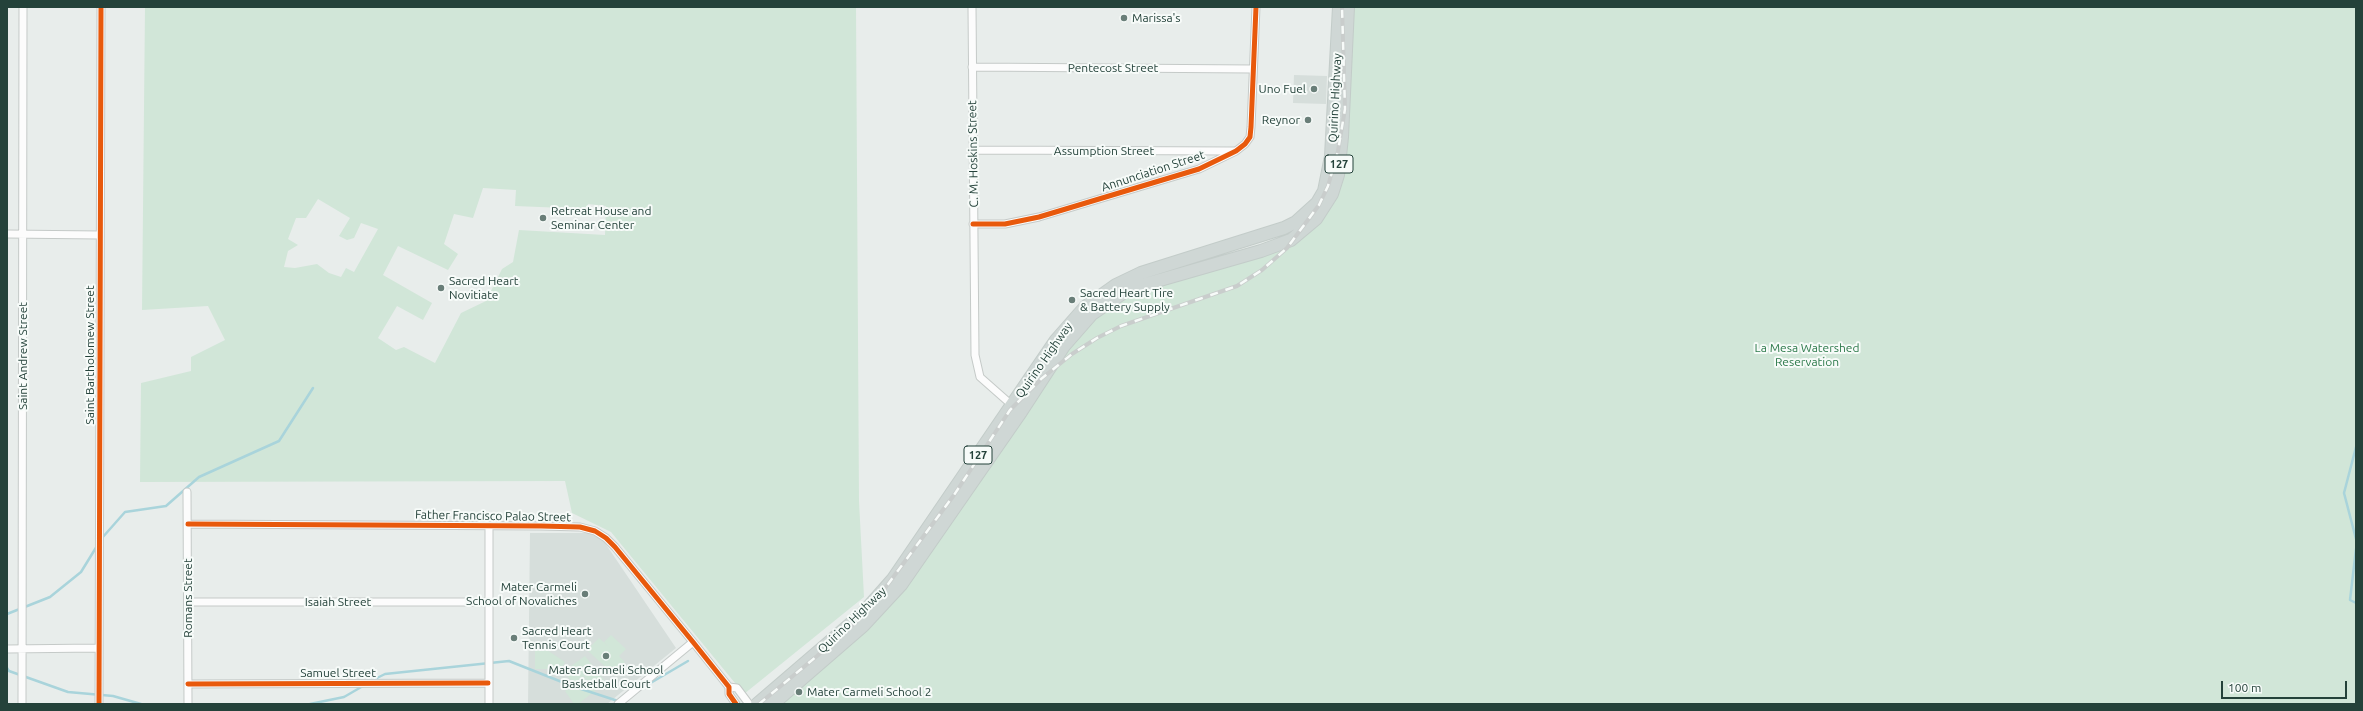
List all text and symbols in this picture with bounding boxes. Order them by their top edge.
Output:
place label: Marissa's [1132,11,1181,25]
marker: Marissa's [1119,13,1129,23]
street label: Quirino Highway [1325,53,1345,143]
street label: Pentecost Street [1068,61,1158,75]
place label: Uno Fuel [1258,82,1306,96]
marker: Uno Fuel [1309,84,1319,94]
street label: C. M. Hoskins Street [965,100,981,208]
place label: Reynor [1262,113,1300,127]
marker: Reynor [1303,115,1313,125]
street label: Assumption Street [1054,144,1154,158]
street label: Annunciation Street [1100,148,1206,194]
road number: 127 [1325,155,1353,173]
place label: Retreat House and Seminar Center [551,204,651,232]
marker: Retreat House and Seminar Center [538,213,548,223]
place label: Sacred Heart Novitiate [449,274,518,302]
marker: Sacred Heart Novitiate [436,283,446,293]
street label: Saint Bartholomew Street [83,285,97,425]
place label: Sacred Heart Tire & Battery Supply [1080,286,1173,314]
marker: Sacred Heart Tire & Battery Supply [1067,295,1077,305]
street label: Saint Andrew Street [16,302,30,410]
street label: Quirino Highway [1012,319,1076,401]
park label: La Mesa Watershed Reservation [1755,341,1859,369]
road number: 127 [964,446,992,464]
street label: Father Francisco Palao Street [415,507,571,525]
street label: Romans Street [181,558,195,638]
place label: Mater Carmeli School of Novaliches [466,580,577,608]
street label: Quirino Highway [815,584,889,656]
marker: Mater Carmeli School of Novaliches [580,589,590,599]
street label: Isaiah Street [305,595,371,609]
place label: Sacred Heart Tennis Court [522,624,591,652]
marker: Sacred Heart Tennis Court [509,633,519,643]
marker: Mater Carmeli School Basketball Court [601,651,611,661]
place label: Mater Carmeli School Basketball Court [549,663,663,691]
street label: Samuel Street [300,666,376,680]
scale bar [2223,673,2349,699]
text: 100 m [2228,681,2261,694]
place label: Mater Carmeli School 2 [807,685,931,699]
marker: Mater Carmeli School 2 [794,687,804,697]

